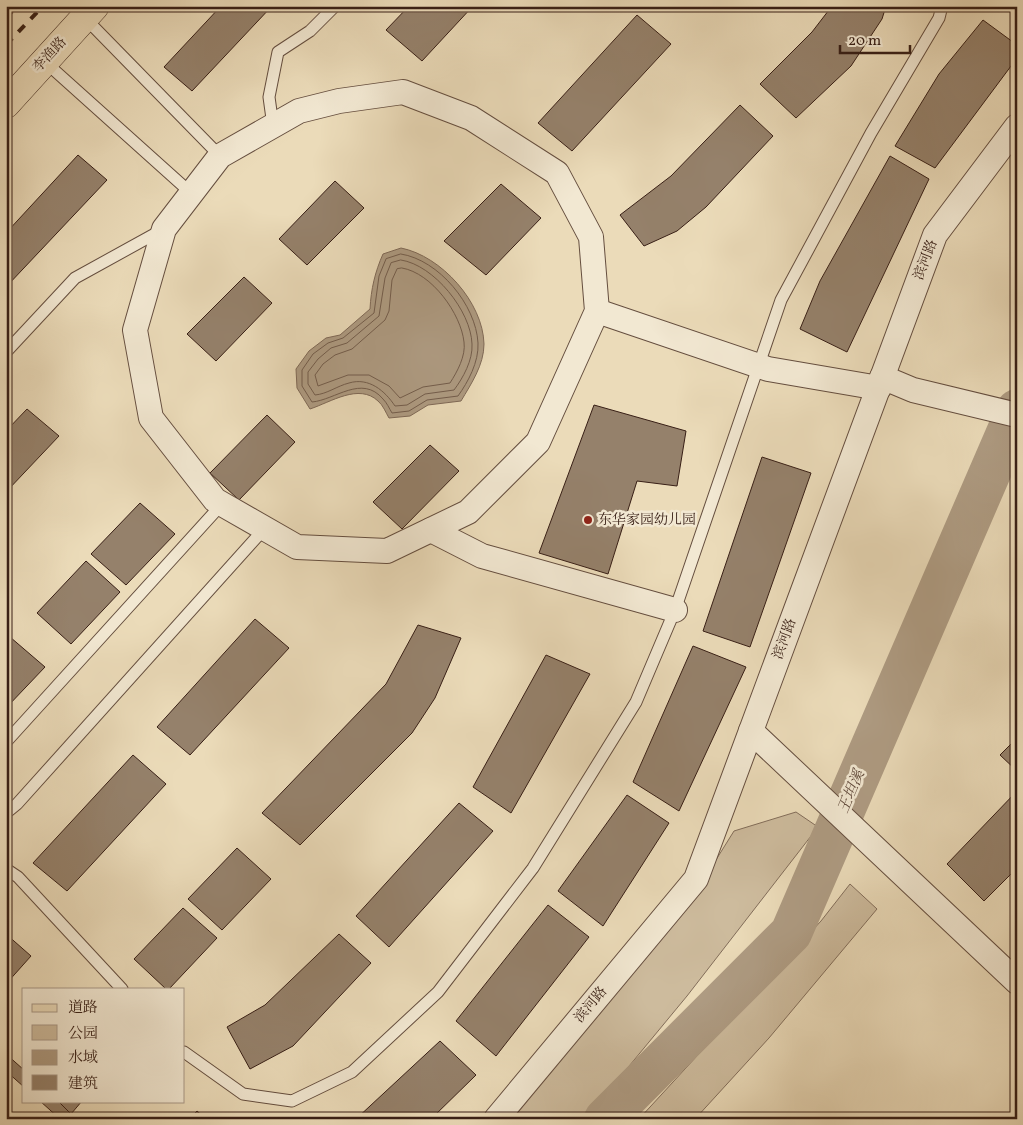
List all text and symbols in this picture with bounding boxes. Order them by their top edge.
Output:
scale bar [840,22,910,54]
text: 20 m [848,31,881,52]
street label: 李渔路 [29,33,71,77]
street label: 滨河路 [910,237,942,283]
place label: 东华家园幼儿园 [598,511,696,530]
marker: 东华家园幼儿园 [582,514,594,526]
street label: 滨河路 [769,616,801,662]
water label: 王坦溪 [834,765,871,817]
street label: 滨河路 [570,983,612,1027]
legend [22,988,185,1102]
text: 道路 [68,998,98,1019]
text: 公园 [68,1024,98,1045]
text: 水域 [68,1048,98,1069]
text: 建筑 [68,1074,98,1095]

